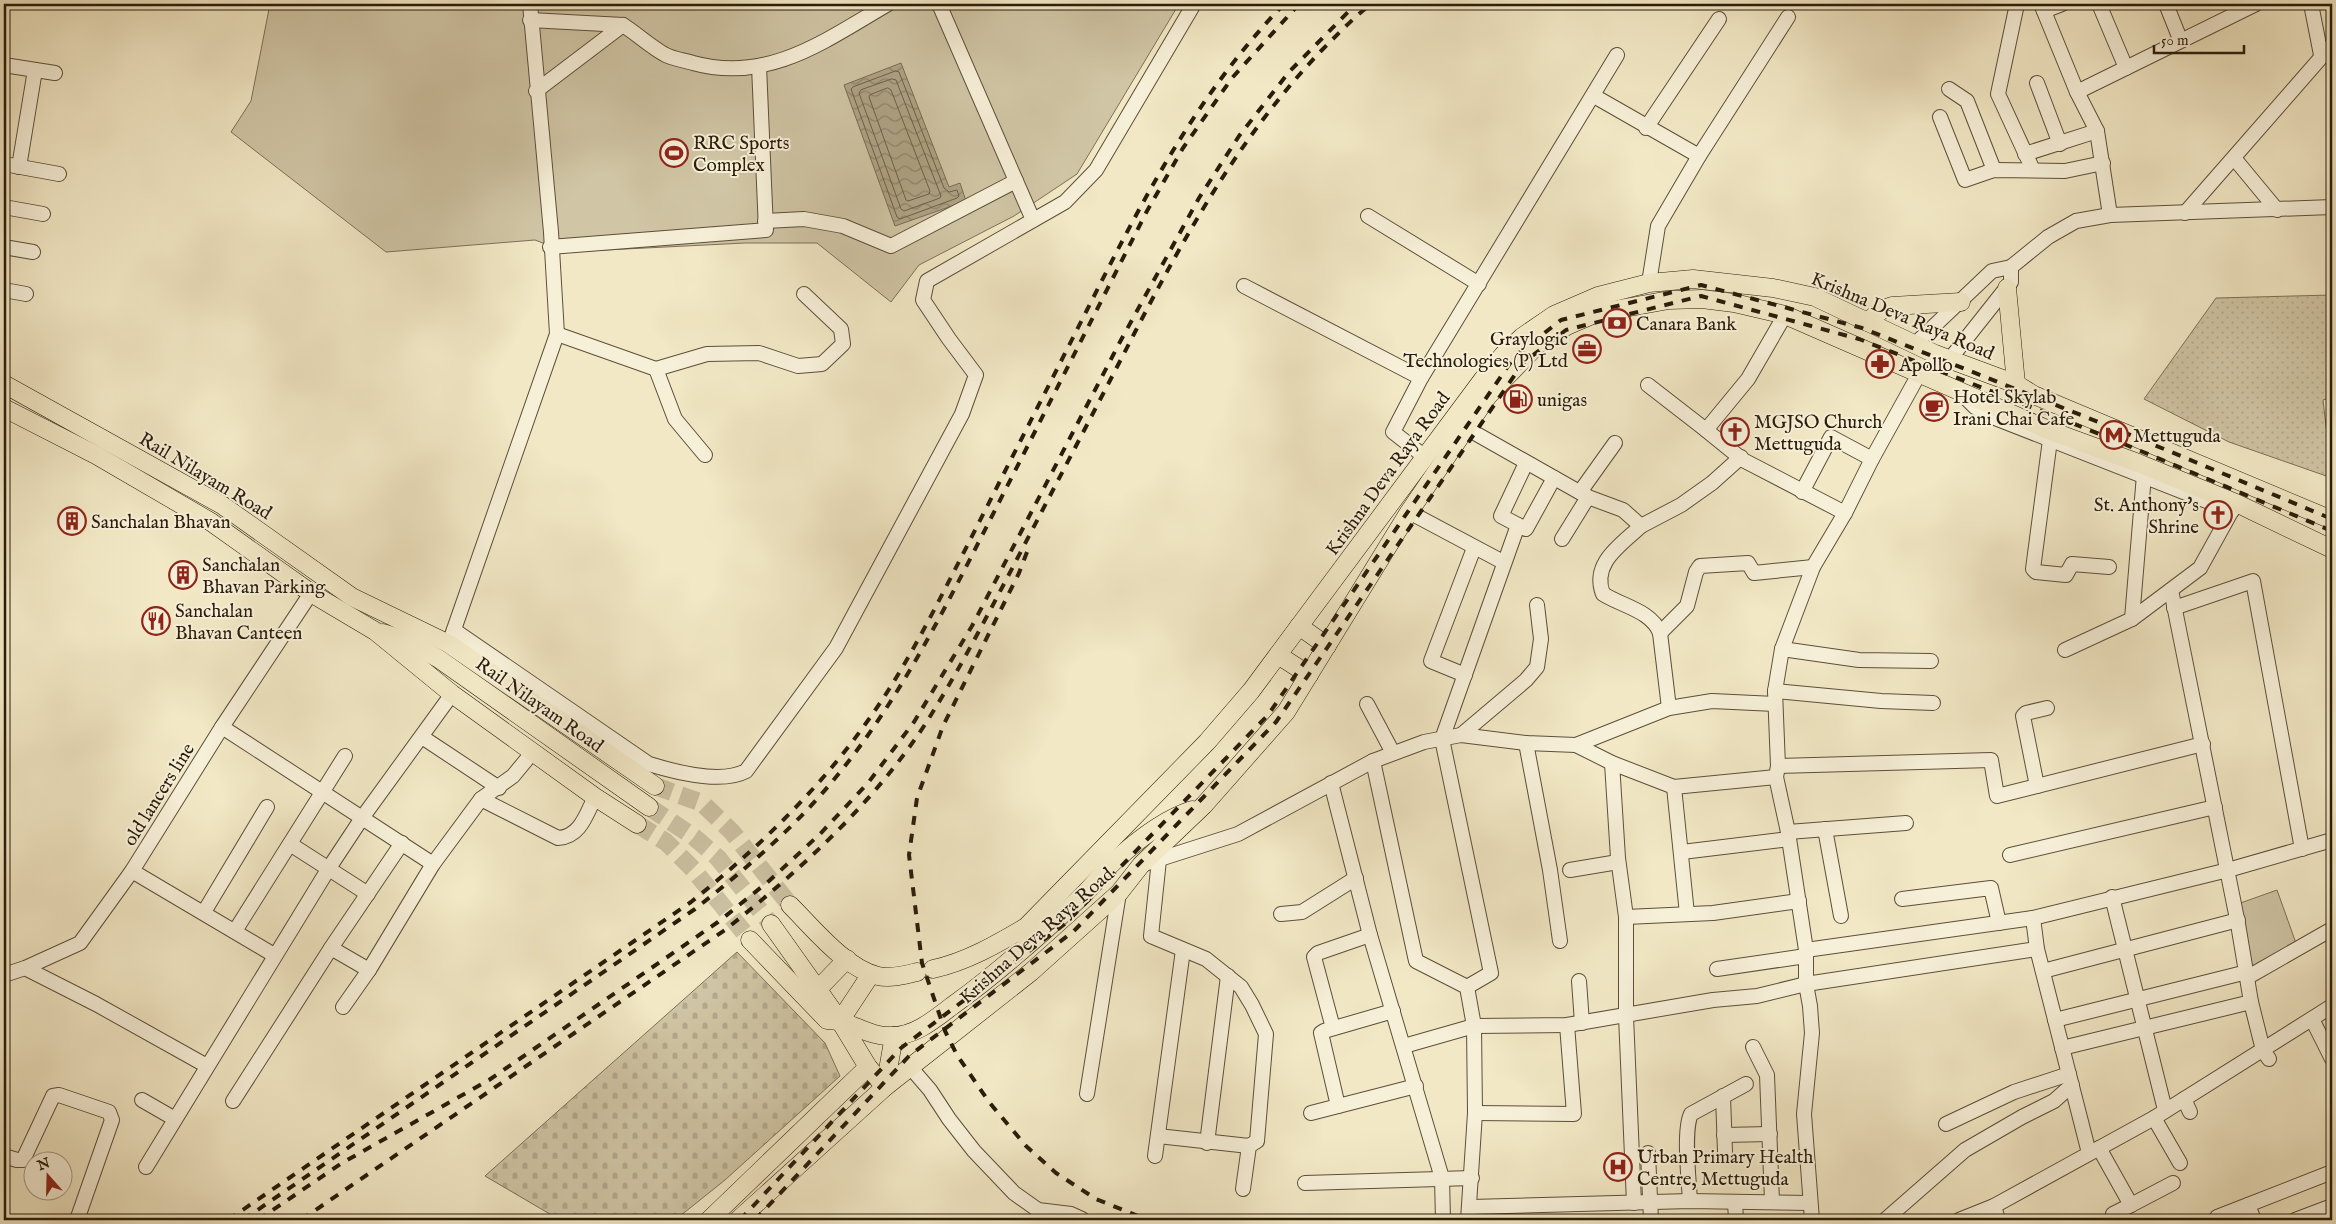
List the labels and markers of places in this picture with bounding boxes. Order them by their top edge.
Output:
place label: RRC Sports Complex [693,132,790,178]
sports icon: RRC Sports Complex [659,138,689,168]
bank icon: Canara Bank [1602,308,1632,338]
place label: Canara Bank [1636,313,1737,337]
place label: Graylogic Technologies (P) Ltd [1403,328,1569,374]
office icon: Graylogic Technologies (P) Ltd [1572,334,1602,364]
pharmacy icon: Apollo [1865,349,1895,379]
place label: Apollo [1898,354,1953,378]
fuel station icon: unigas [1503,384,1533,414]
place label: Hotel Skylab Irani Chai Cafe [1953,386,2074,432]
place label: unigas [1537,389,1587,413]
cafe icon: Hotel Skylab Irani Chai Cafe [1919,392,1949,422]
place label: MGJSO Church Mettuguda [1754,411,1882,457]
church icon: MGJSO Church Mettuguda [1720,417,1750,447]
metro station icon: Mettuguda [2099,420,2129,450]
place label: Mettuguda [2133,425,2222,449]
place label: St. Anthony's Shrine [2094,494,2199,540]
church icon: St. Anthony's Shrine [2203,500,2233,530]
building icon: Sanchalan Bhavan [57,506,87,536]
place label: Sanchalan Bhavan [91,511,231,535]
place label: Sanchalan Bhavan Parking [202,554,326,600]
building icon: Sanchalan Bhavan Parking [168,560,198,590]
place label: Sanchalan Bhavan Canteen [175,600,302,646]
restaurant icon: Sanchalan Bhavan Canteen [141,606,171,636]
place label: Urban Primary Health Centre, Mettuguda [1637,1146,1813,1192]
hospital icon: Urban Primary Health Centre, Mettuguda [1603,1152,1633,1182]

